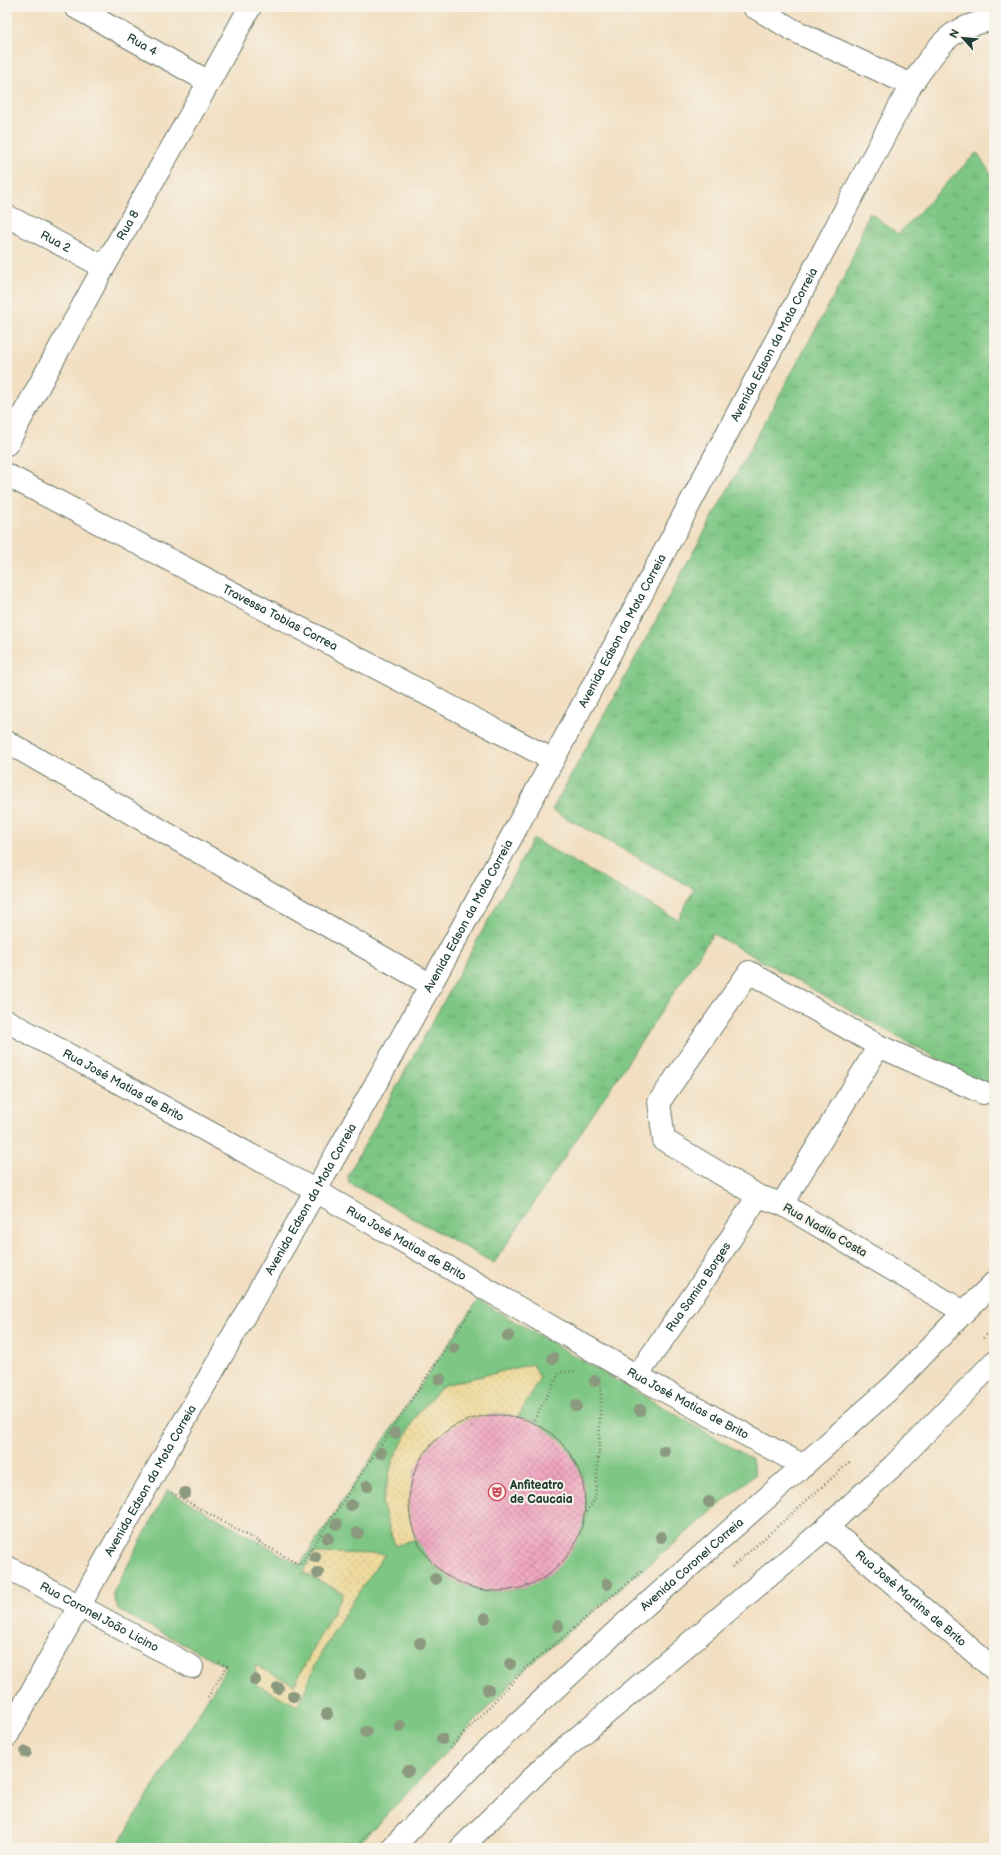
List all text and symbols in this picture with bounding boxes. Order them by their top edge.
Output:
north arrow [943,18,983,58]
text: N [947,27,962,40]
street label: Rua 4 [124,31,160,60]
street label: Rua 8 [114,208,143,243]
street label: Rua 2 [38,228,73,256]
street label: Avenida Edson da Mota Correia [728,265,821,424]
street label: Avenida Edson da Mota Correia [576,551,670,710]
street label: Travessa Tobias Correa [220,582,340,654]
street label: Avenida Edson da Mota Correia [421,837,517,995]
street label: Rua José Matias de Brito [60,1046,187,1125]
street label: Avenida Edson da Mota Correia [262,1121,360,1278]
street label: Rua Nadila Costa [780,1200,870,1261]
street label: Rua José Matias de Brito [343,1203,469,1284]
street label: Rua Samira Borges [663,1240,734,1335]
street label: Rua José Matias de Brito [624,1365,751,1443]
street label: Avenida Edson da Mota Correia [102,1402,200,1559]
place label: Anfiteatro de Caucaia [509,1478,573,1507]
theatre icon: Anfiteatro de Caucaia [487,1482,507,1502]
street label: Avenida Coronel Correia [637,1515,747,1614]
street label: Rua José Martins de Brito [852,1547,969,1650]
street label: Rua Coronel João Licino [37,1579,161,1656]

